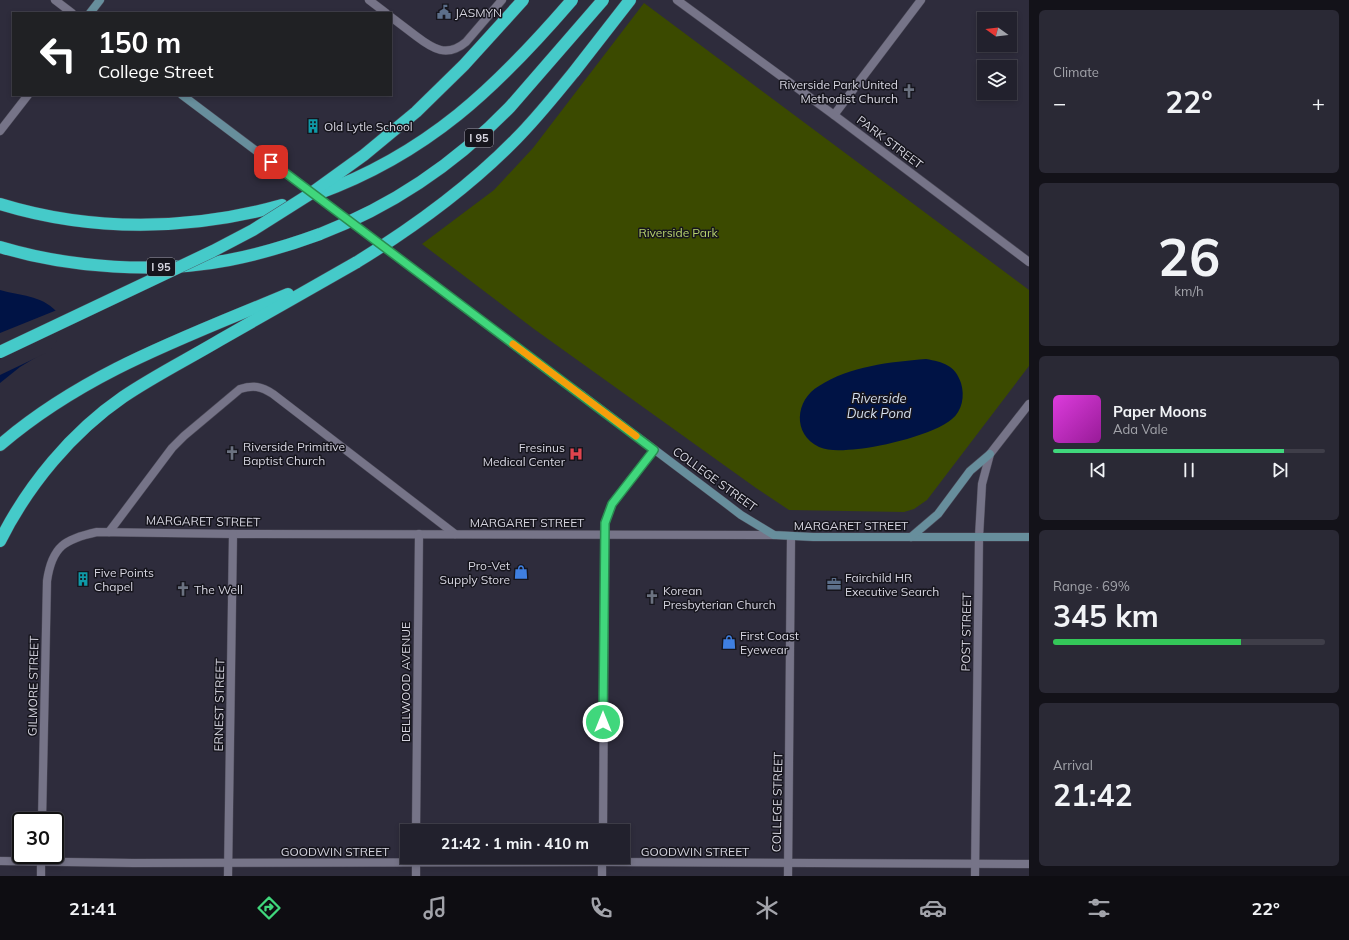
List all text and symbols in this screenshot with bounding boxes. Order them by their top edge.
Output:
public building icon: JASMYN [436,4,452,20]
place label: JASMYN [455,5,502,20]
north arrow [977,12,1017,52]
map controls [977,12,1017,100]
text: 150 m [98,25,181,60]
icon: left [32,28,84,80]
text: College Street [98,60,213,83]
button: layers [977,60,1017,100]
text: Climate [1053,64,1099,80]
place label: Riverside Park United Methodist Church [779,77,898,106]
church icon: Riverside Park United Methodist Church [901,83,917,99]
text: 22° [1165,83,1213,121]
text: − [1053,89,1066,117]
text: + [1312,89,1325,117]
street label: PARK STREET [854,112,927,172]
building icon: Old Lytle School [305,118,321,134]
place label: Old Lytle School [324,119,413,134]
road number: I 95 [465,129,493,147]
pin [254,145,288,179]
icon: arrive [260,151,282,173]
text: 26 [1158,224,1220,289]
park label: Riverside Park [638,225,718,240]
road number: I 95 [147,258,175,276]
text: km/h [1174,283,1204,299]
water label: Riverside Duck Pond [847,390,912,421]
text: Paper Moons [1113,402,1207,421]
text: Ada Vale [1113,421,1168,437]
place label: Riverside Primitive Baptist Church [243,439,345,468]
place label: Fresinus Medical Center [483,440,566,469]
street label: COLLEGE STREET [670,443,761,515]
church icon: Riverside Primitive Baptist Church [224,445,240,461]
hospital icon: Fresinus Medical Center [568,446,584,462]
icon: previous [1087,459,1109,481]
icon: pause [1178,459,1200,481]
icon: next [1269,459,1291,481]
street label: MARGARET STREET [146,513,261,530]
street label: MARGARET STREET [470,515,585,530]
street label: MARGARET STREET [794,518,909,533]
place label: Pro-Vet Supply Store [440,558,510,587]
shop icon: Pro-Vet Supply Store [513,564,529,580]
place label: Five Points Chapel [94,565,154,594]
place label: Fairchild HR Executive Search [845,570,939,599]
building icon: Five Points Chapel [75,571,91,587]
office icon: Fairchild HR Executive Search [826,576,842,592]
text: Range · 69% [1053,578,1130,594]
church icon: The Well [175,581,191,597]
place label: The Well [194,582,243,597]
place label: Korean Presbyterian Church [663,583,776,612]
church icon: Korean Presbyterian Church [644,589,660,605]
street label: POST STREET [958,592,974,671]
text: 345 km [1053,597,1159,635]
street label: DELLWOOD AVENUE [398,622,413,742]
place label: First Coast Eyewear [740,628,799,657]
shop icon: First Coast Eyewear [721,634,737,650]
street label: GILMORE STREET [25,635,41,736]
street label: ERNEST STREET [211,658,227,752]
position arrow [582,701,624,743]
street label: COLLEGE STREET [769,751,785,852]
text: Arrival [1053,757,1093,773]
text: 21:42 [1053,776,1132,814]
speed limit sign: 30 [12,812,64,864]
text: 21:42 · 1 min · 410 m [441,834,589,853]
street label: GOODWIN STREET [281,844,390,859]
street label: GOODWIN STREET [641,844,750,859]
icon: directions [255,894,283,922]
icon: music [421,894,449,922]
icon: phone [587,894,615,922]
icon: climate [753,894,781,922]
icon: car [919,894,947,922]
icon: filters [1085,894,1113,922]
text: 21:41 [69,897,117,920]
text: 22° [1251,897,1280,920]

